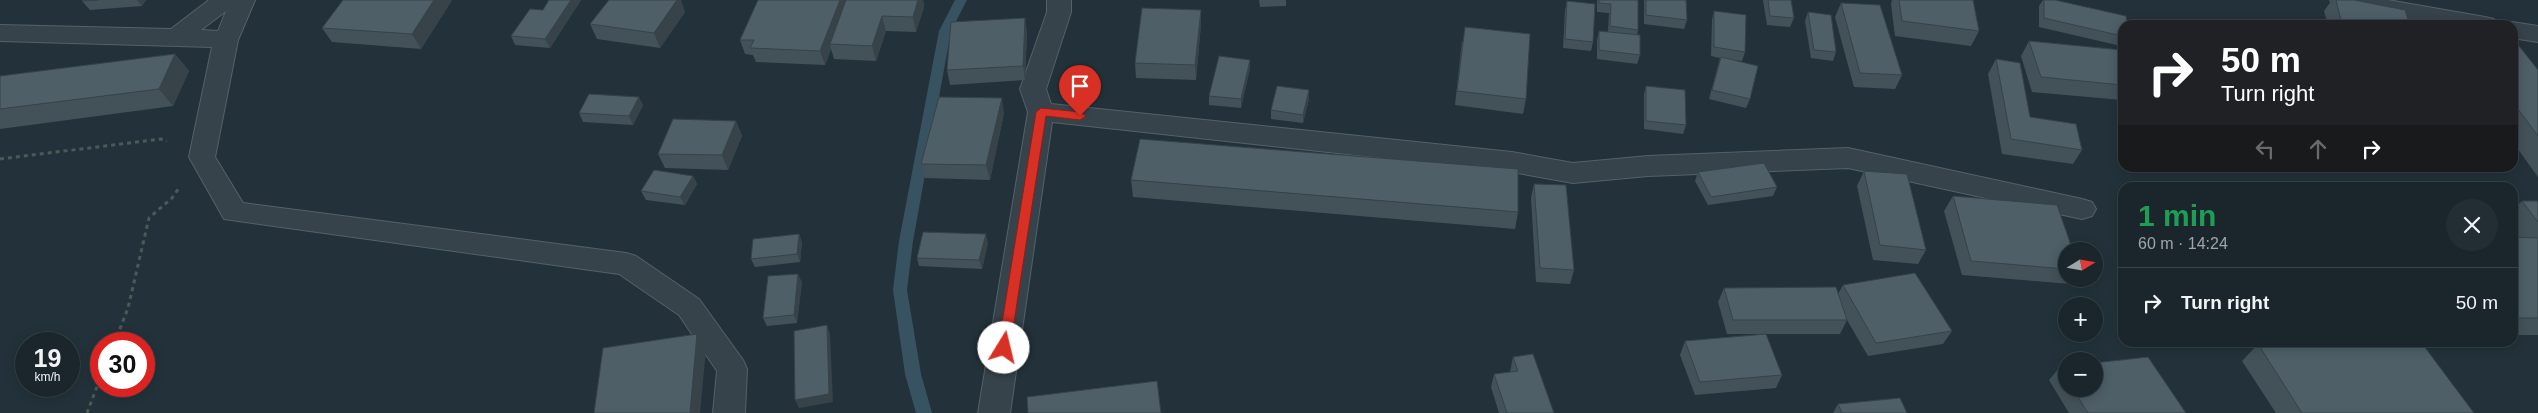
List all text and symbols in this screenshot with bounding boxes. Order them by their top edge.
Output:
icon: right [2138,40,2203,105]
text: 50 m [2221,40,2301,79]
pin [1059,65,1101,116]
icon: arrive [1066,72,1094,100]
text: Turn right [2221,81,2314,106]
icon: left [2251,135,2279,163]
icon: ahead [2304,135,2332,163]
icon: right [2357,135,2385,163]
text: 1 min [2138,199,2216,232]
button: close [2446,199,2498,251]
text: 60 m · 14:24 [2138,235,2228,252]
north arrow [2058,242,2102,288]
map controls [2058,242,2103,397]
icon: right [2138,289,2166,317]
text: Turn right [2181,292,2269,313]
text: 50 m [2456,292,2498,313]
button: + [2058,297,2103,342]
position arrow [977,321,1029,373]
speed limit sign: 30 [90,332,155,397]
text: 19 [34,344,61,372]
button: − [2058,352,2103,397]
text: km/h [34,370,61,384]

